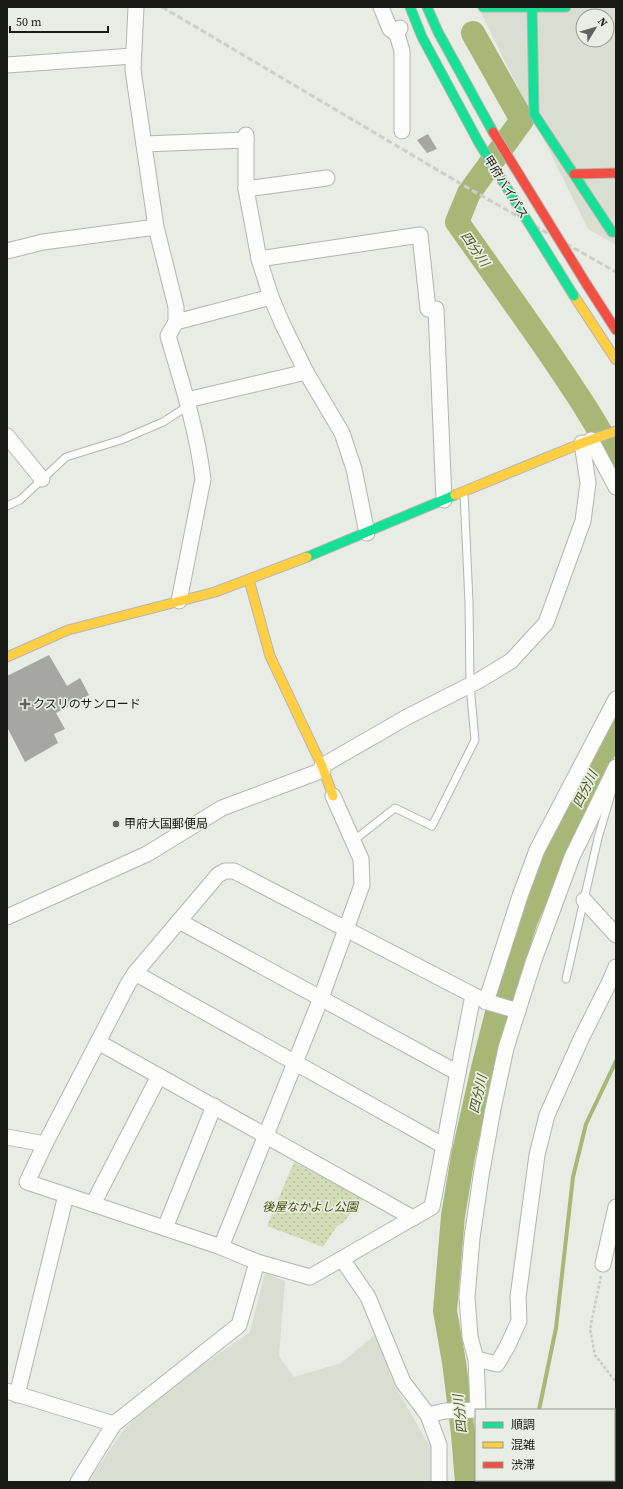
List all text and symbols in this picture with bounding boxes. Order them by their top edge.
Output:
scale bar [10,8,108,34]
north arrow [575,8,615,48]
text: 50 m [16,14,42,30]
text: N [594,14,611,30]
street label: 甲府バイパス [480,152,532,222]
water label: 四分川 [457,228,494,271]
place label: クスリのサンロード [33,696,141,712]
marker: クスリのサンロード [20,699,30,709]
water label: 四分川 [569,766,602,810]
place label: 甲府大国郵便局 [124,816,208,832]
marker: 甲府大国郵便局 [111,819,121,829]
water label: 四分川 [465,1071,491,1115]
park label: 後屋なかよし公園 [262,1199,360,1215]
water label: 四分川 [449,1392,470,1434]
legend [475,1409,615,1481]
text: 順調 [511,1417,535,1433]
text: 混雑 [511,1437,535,1453]
text: 渋滞 [511,1457,535,1473]

